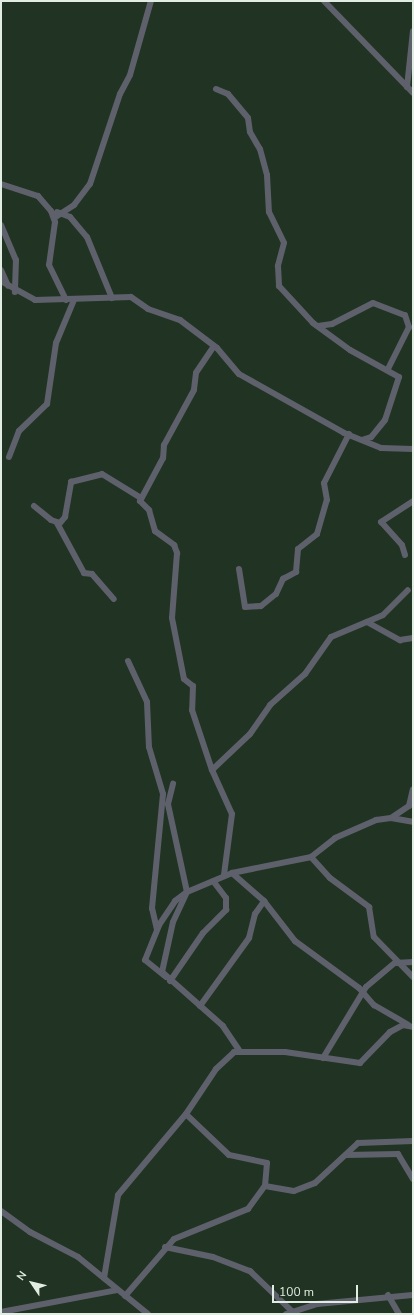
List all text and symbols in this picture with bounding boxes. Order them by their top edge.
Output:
north arrow [12,1263,52,1303]
text: N [13,1268,30,1284]
scale bar [274,1277,360,1303]
text: 100 m [279,1284,314,1300]

